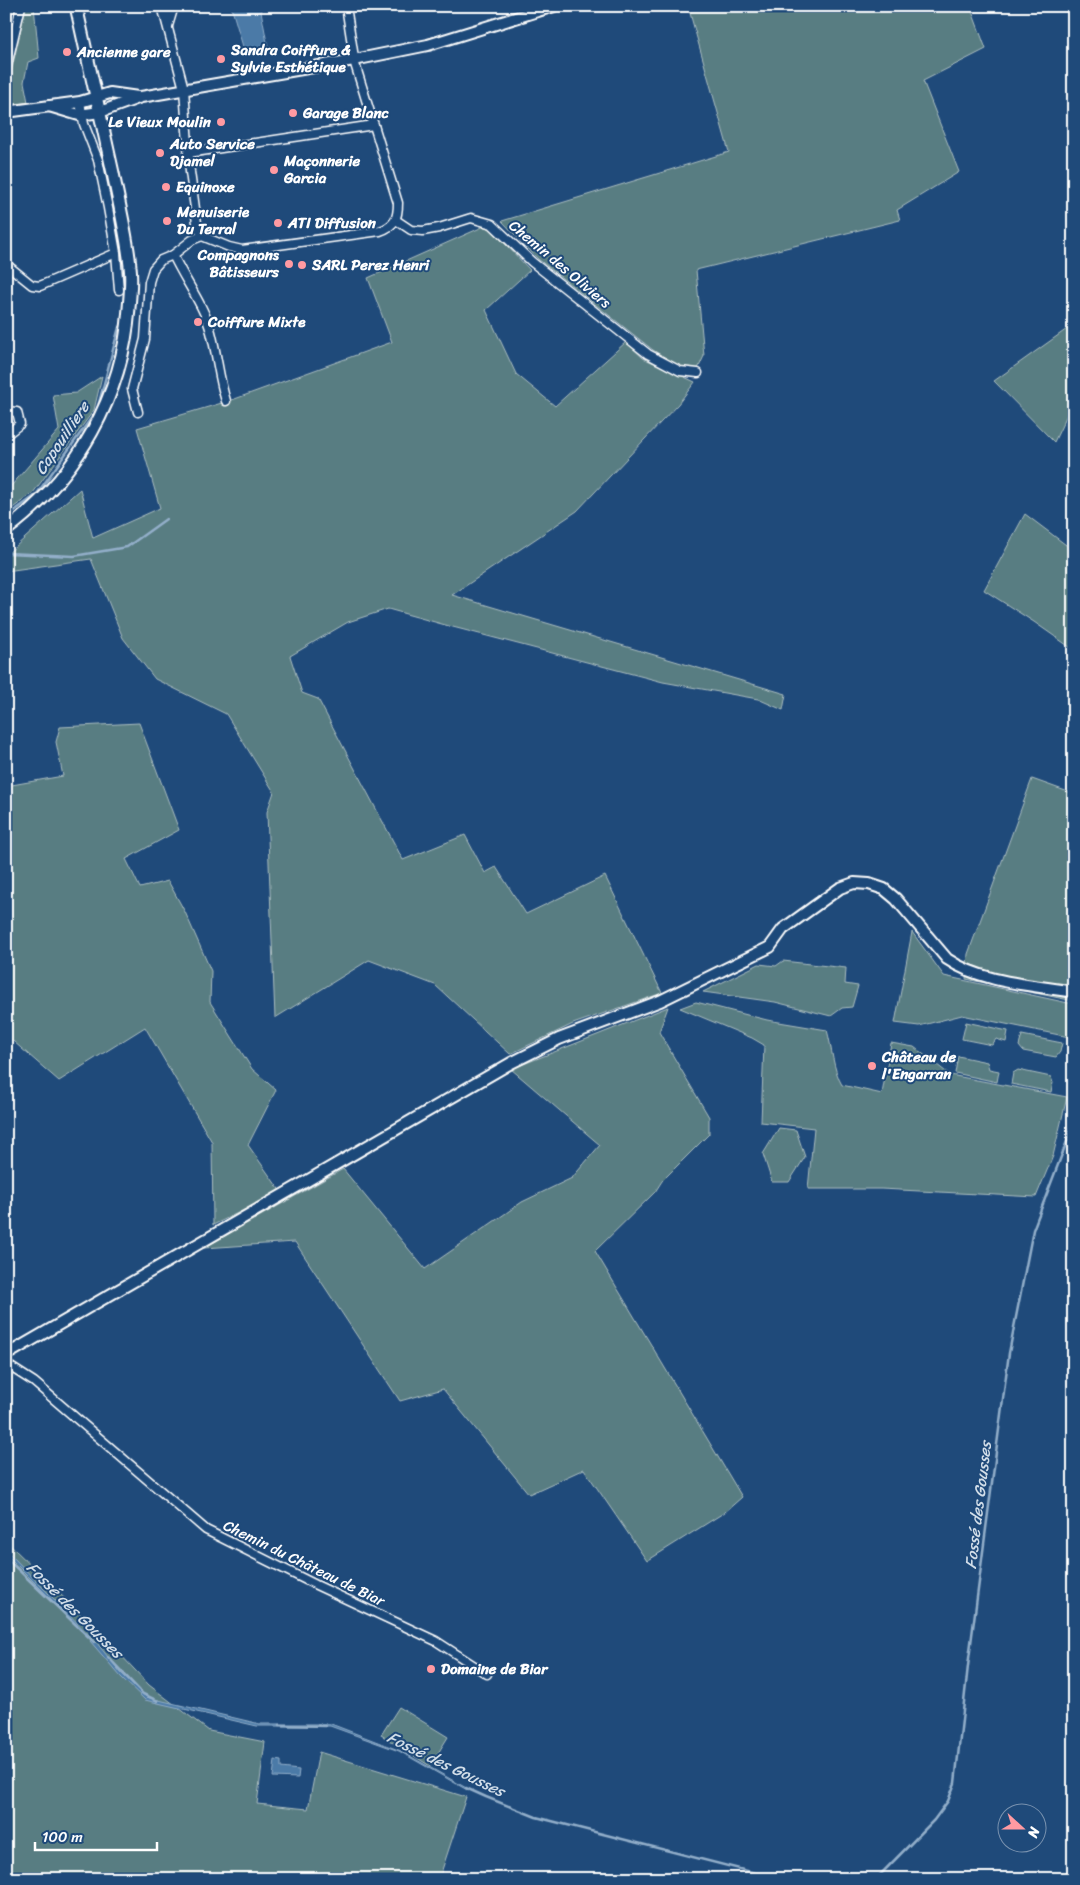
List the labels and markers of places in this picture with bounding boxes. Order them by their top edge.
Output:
place label: Sandra Coiffure & Sylvie Esthétique [230,37,351,80]
place label: Ancienne gare [76,39,171,65]
marker: Ancienne gare [61,46,73,58]
marker: Sandra Coiffure & Sylvie Esthétique [215,53,227,65]
place label: Garage Blanc [302,100,390,126]
marker: Garage Blanc [287,107,299,119]
place label: Le Vieux Moulin [108,109,212,135]
marker: Le Vieux Moulin [215,116,227,128]
place label: Auto Service Djamel [169,131,255,174]
marker: Auto Service Djamel [154,147,166,159]
place label: Maçonnerie Garcia [283,148,361,191]
marker: Maçonnerie Garcia [268,164,280,176]
place label: Equinoxe [176,174,235,200]
marker: Equinoxe [160,181,172,193]
place label: Menuiserie Du Terral [176,199,250,242]
place label: ATI Diffusion [287,210,377,236]
marker: Menuiserie Du Terral [161,215,173,227]
marker: ATI Diffusion [272,217,284,229]
place label: Compagnons Bâtisseurs [197,242,280,285]
place label: SARL Perez Henri [311,252,430,278]
marker: Compagnons Bâtisseurs [283,258,295,270]
marker: SARL Perez Henri [296,259,308,271]
place label: Coiffure Mixte [207,309,306,335]
marker: Coiffure Mixte [192,316,204,328]
place label: Château de l'Engarran [881,1044,956,1087]
marker: Château de l'Engarran [866,1060,878,1072]
place label: Domaine de Biar [441,1656,549,1682]
marker: Domaine de Biar [425,1663,437,1675]

